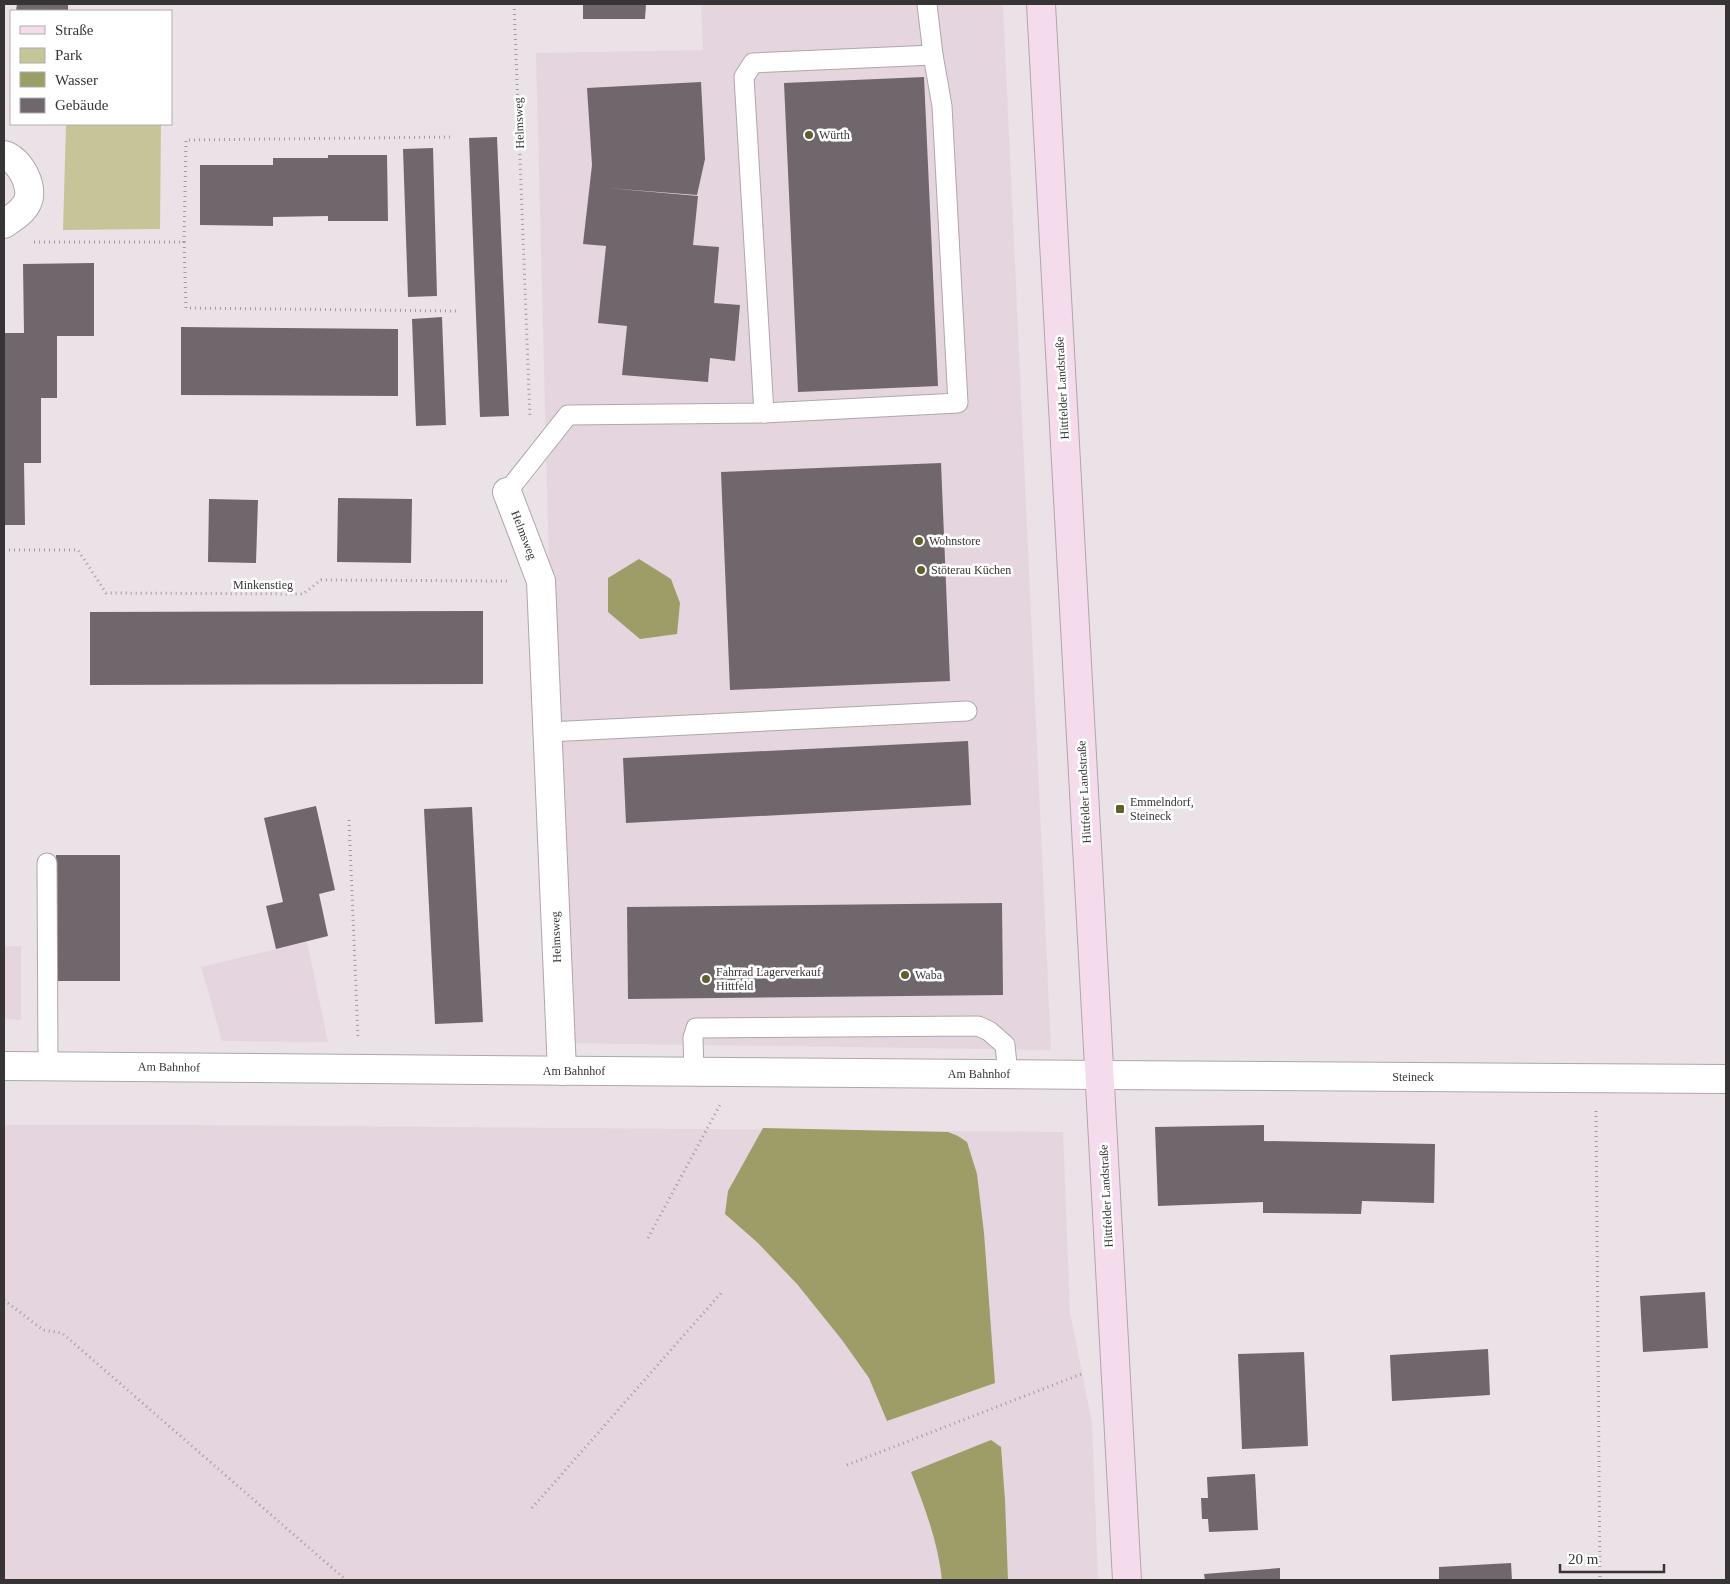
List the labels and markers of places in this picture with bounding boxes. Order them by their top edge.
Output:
place label: Würth [819,128,850,142]
marker: Würth [803,129,815,141]
place label: Wohnstore [929,534,981,548]
marker: Wohnstore [913,535,925,547]
place label: Stöterau Küchen [931,563,1011,577]
marker: Stöterau Küchen [915,564,927,576]
place label: Emmelndorf, Steineck [1130,795,1194,823]
marker: Emmelndorf, Steineck [1114,803,1126,815]
place label: Fahrrad Lagerverkauf Hittfeld [716,965,821,993]
place label: Waba [915,968,943,982]
marker: Waba [899,969,911,981]
marker: Fahrrad Lagerverkauf Hittfeld [700,973,712,985]

